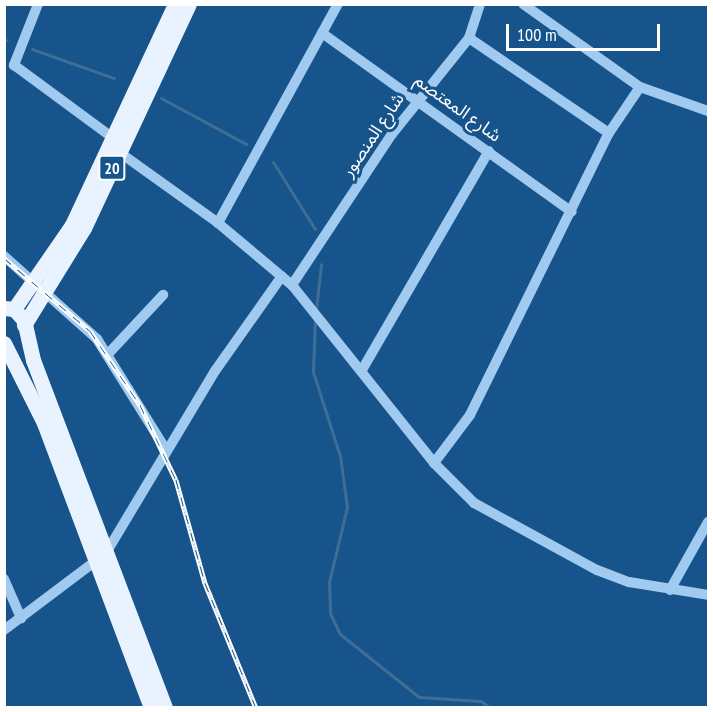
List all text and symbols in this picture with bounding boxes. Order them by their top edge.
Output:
scale bar [509,12,664,50]
text: 100 m [517,23,557,46]
street label: شارع المعتصم [411,69,505,147]
street label: شارع المنصور [337,89,409,181]
road number: 20 [97,155,127,181]

